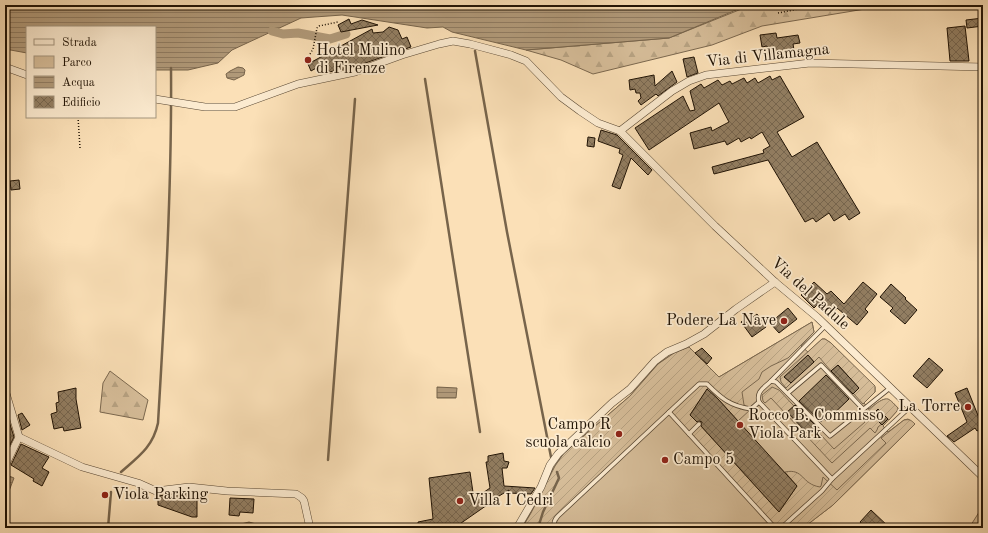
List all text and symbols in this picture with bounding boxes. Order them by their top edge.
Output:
legend [26,26,156,118]
text: Strada [62,37,97,49]
street label: Via di Villamagna [706,42,830,70]
place label: Hotel Mulino di Firenze [316,43,406,77]
marker: Hotel Mulino di Firenze [303,55,313,65]
text: Parco [62,57,92,69]
text: Acqua [62,77,95,89]
text: Edificio [62,97,101,109]
street label: Via del Padule [768,255,852,333]
place label: Podere La Nave [666,313,776,329]
marker: Podere La Nave [779,316,789,326]
place label: La Torre [898,399,960,415]
marker: La Torre [963,402,973,412]
place label: Rocco B. Commisso Viola Park [748,408,884,442]
place label: Campo R scuola calcio [525,417,611,451]
marker: Rocco B. Commisso Viola Park [735,420,745,430]
marker: Campo R scuola calcio [614,429,624,439]
place label: Campo 5 [673,452,734,468]
marker: Campo 5 [660,455,670,465]
place label: Viola Parking [113,487,209,503]
marker: Viola Parking [100,490,110,500]
place label: Villa I Cedri [468,493,553,509]
marker: Villa I Cedri [455,496,465,506]

